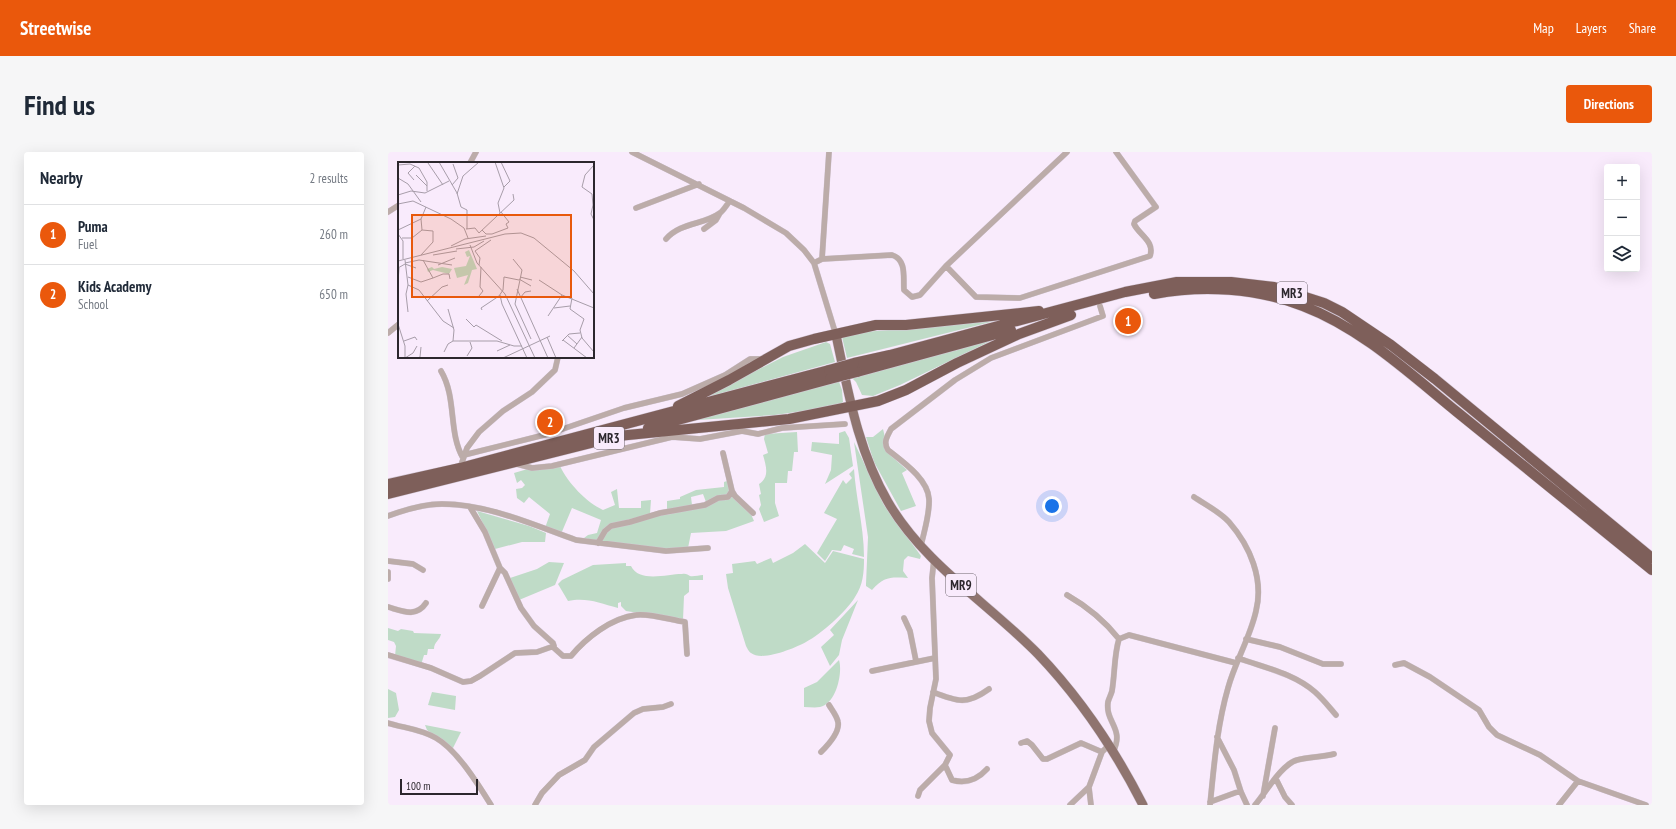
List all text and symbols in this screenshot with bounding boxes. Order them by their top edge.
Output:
text: Streetwise [20,16,91,40]
text: Map [1533,19,1554,37]
text: Layers [1576,19,1607,37]
text: Share [1629,19,1656,37]
button: Directions [1566,85,1652,123]
text: Find us [24,86,95,123]
inset map [398,162,594,358]
map controls [1604,164,1640,272]
button: + [1604,164,1640,200]
text: Nearby [40,167,83,189]
text: 2 results [309,170,348,187]
button: − [1604,200,1640,236]
text: Puma [78,217,108,236]
text: 1 [50,226,56,243]
text: 260 m [319,226,348,243]
text: Fuel [78,236,97,253]
button: layers [1604,236,1640,272]
text: Kids Academy [78,277,151,296]
road number: MR3 [1277,282,1307,304]
text: 2 [50,286,56,303]
text: 650 m [319,286,348,303]
text: School [78,296,108,313]
pin: 1 [1115,306,1141,336]
pin: 2 [537,407,563,437]
road number: MR3 [594,427,624,449]
your location [1042,496,1062,516]
road number: MR9 [946,574,976,596]
scale bar [400,777,478,796]
text: 100 m [406,779,430,793]

